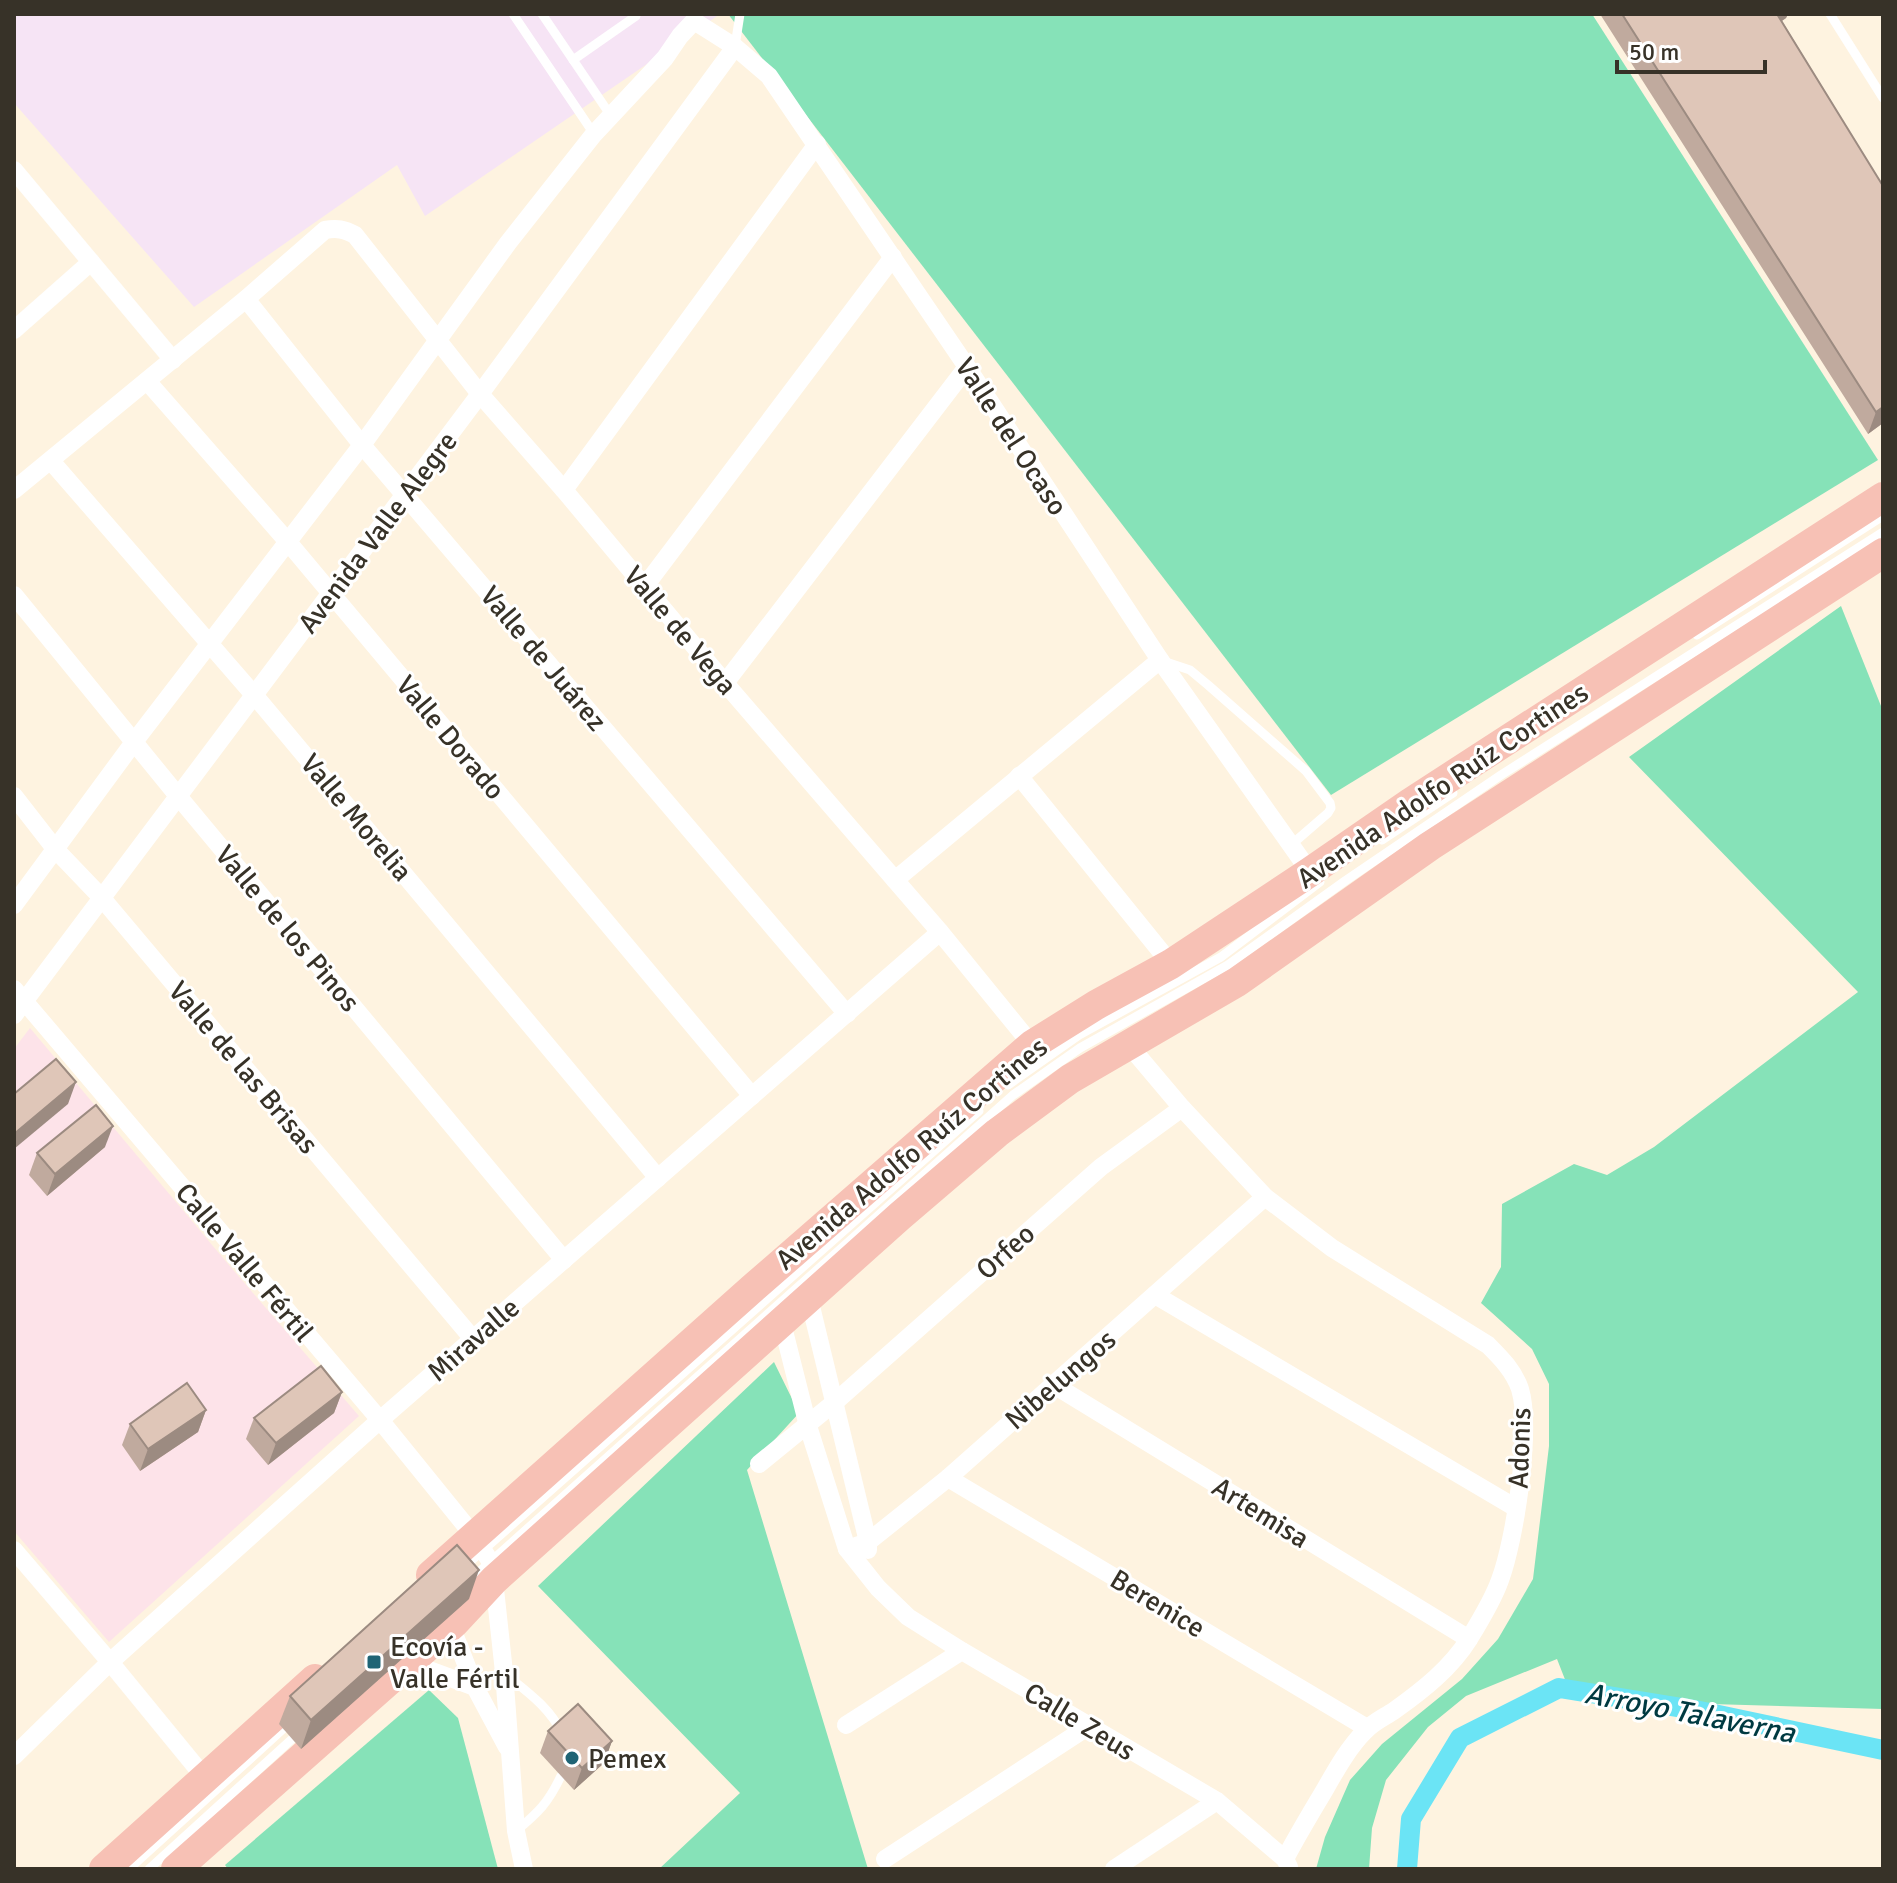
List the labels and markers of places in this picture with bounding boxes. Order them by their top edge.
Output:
place label: Ecovía - Valle Fértil [390,1630,520,1696]
marker: Ecovía - Valle Fértil [365,1653,383,1671]
place label: Pemex [588,1742,666,1776]
marker: Pemex [563,1749,581,1767]

